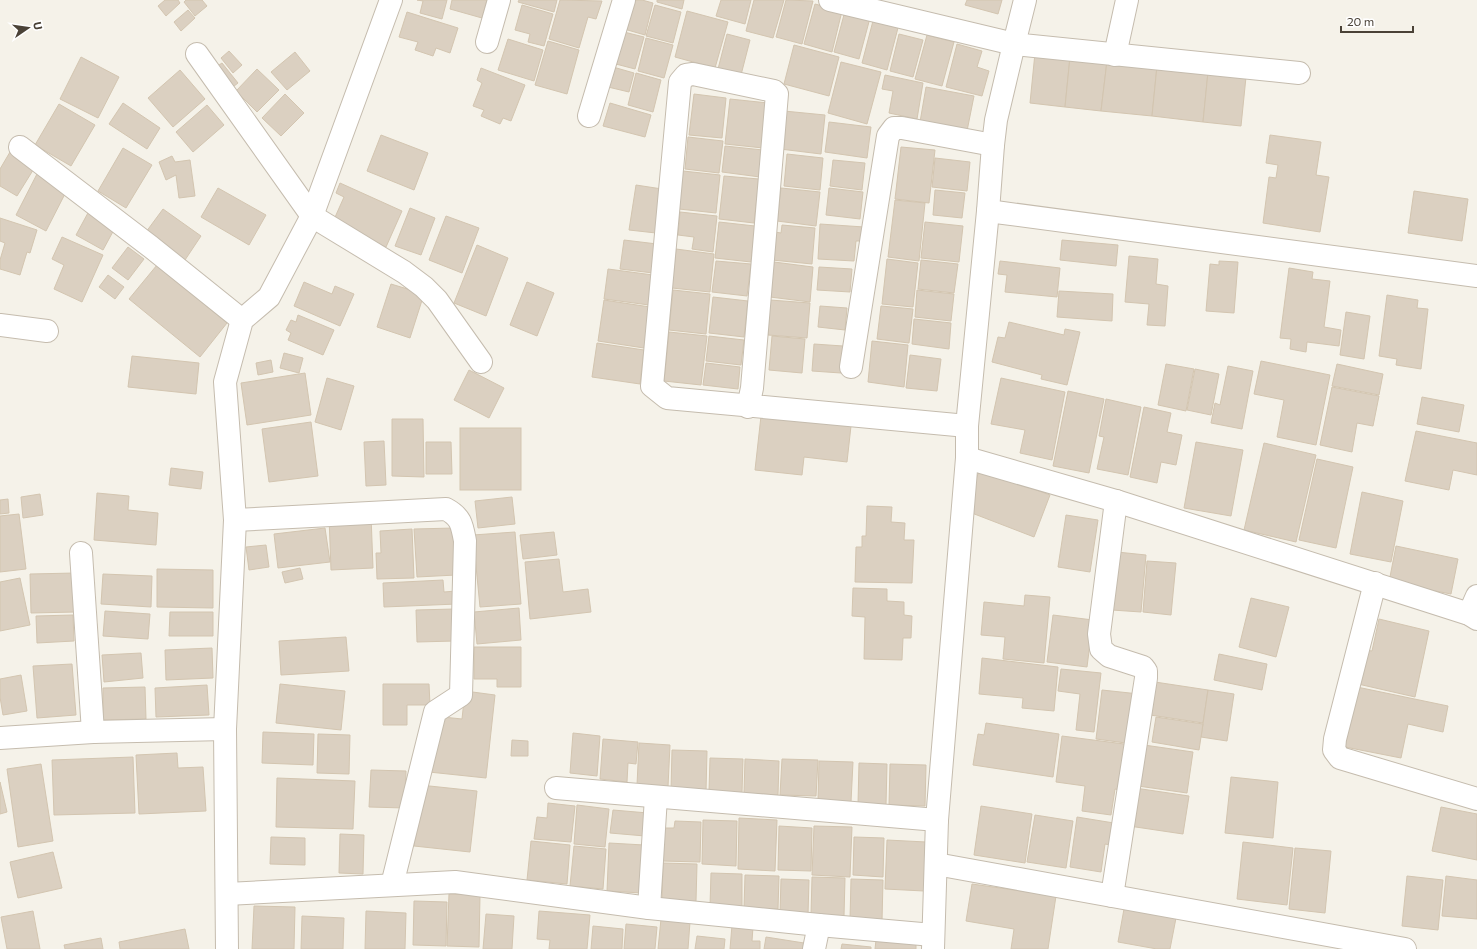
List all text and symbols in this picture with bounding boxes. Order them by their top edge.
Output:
north arrow [8,8,48,48]
scale bar [1341,8,1413,34]
text: 20 m [1347,14,1374,28]
text: U [31,20,45,31]

